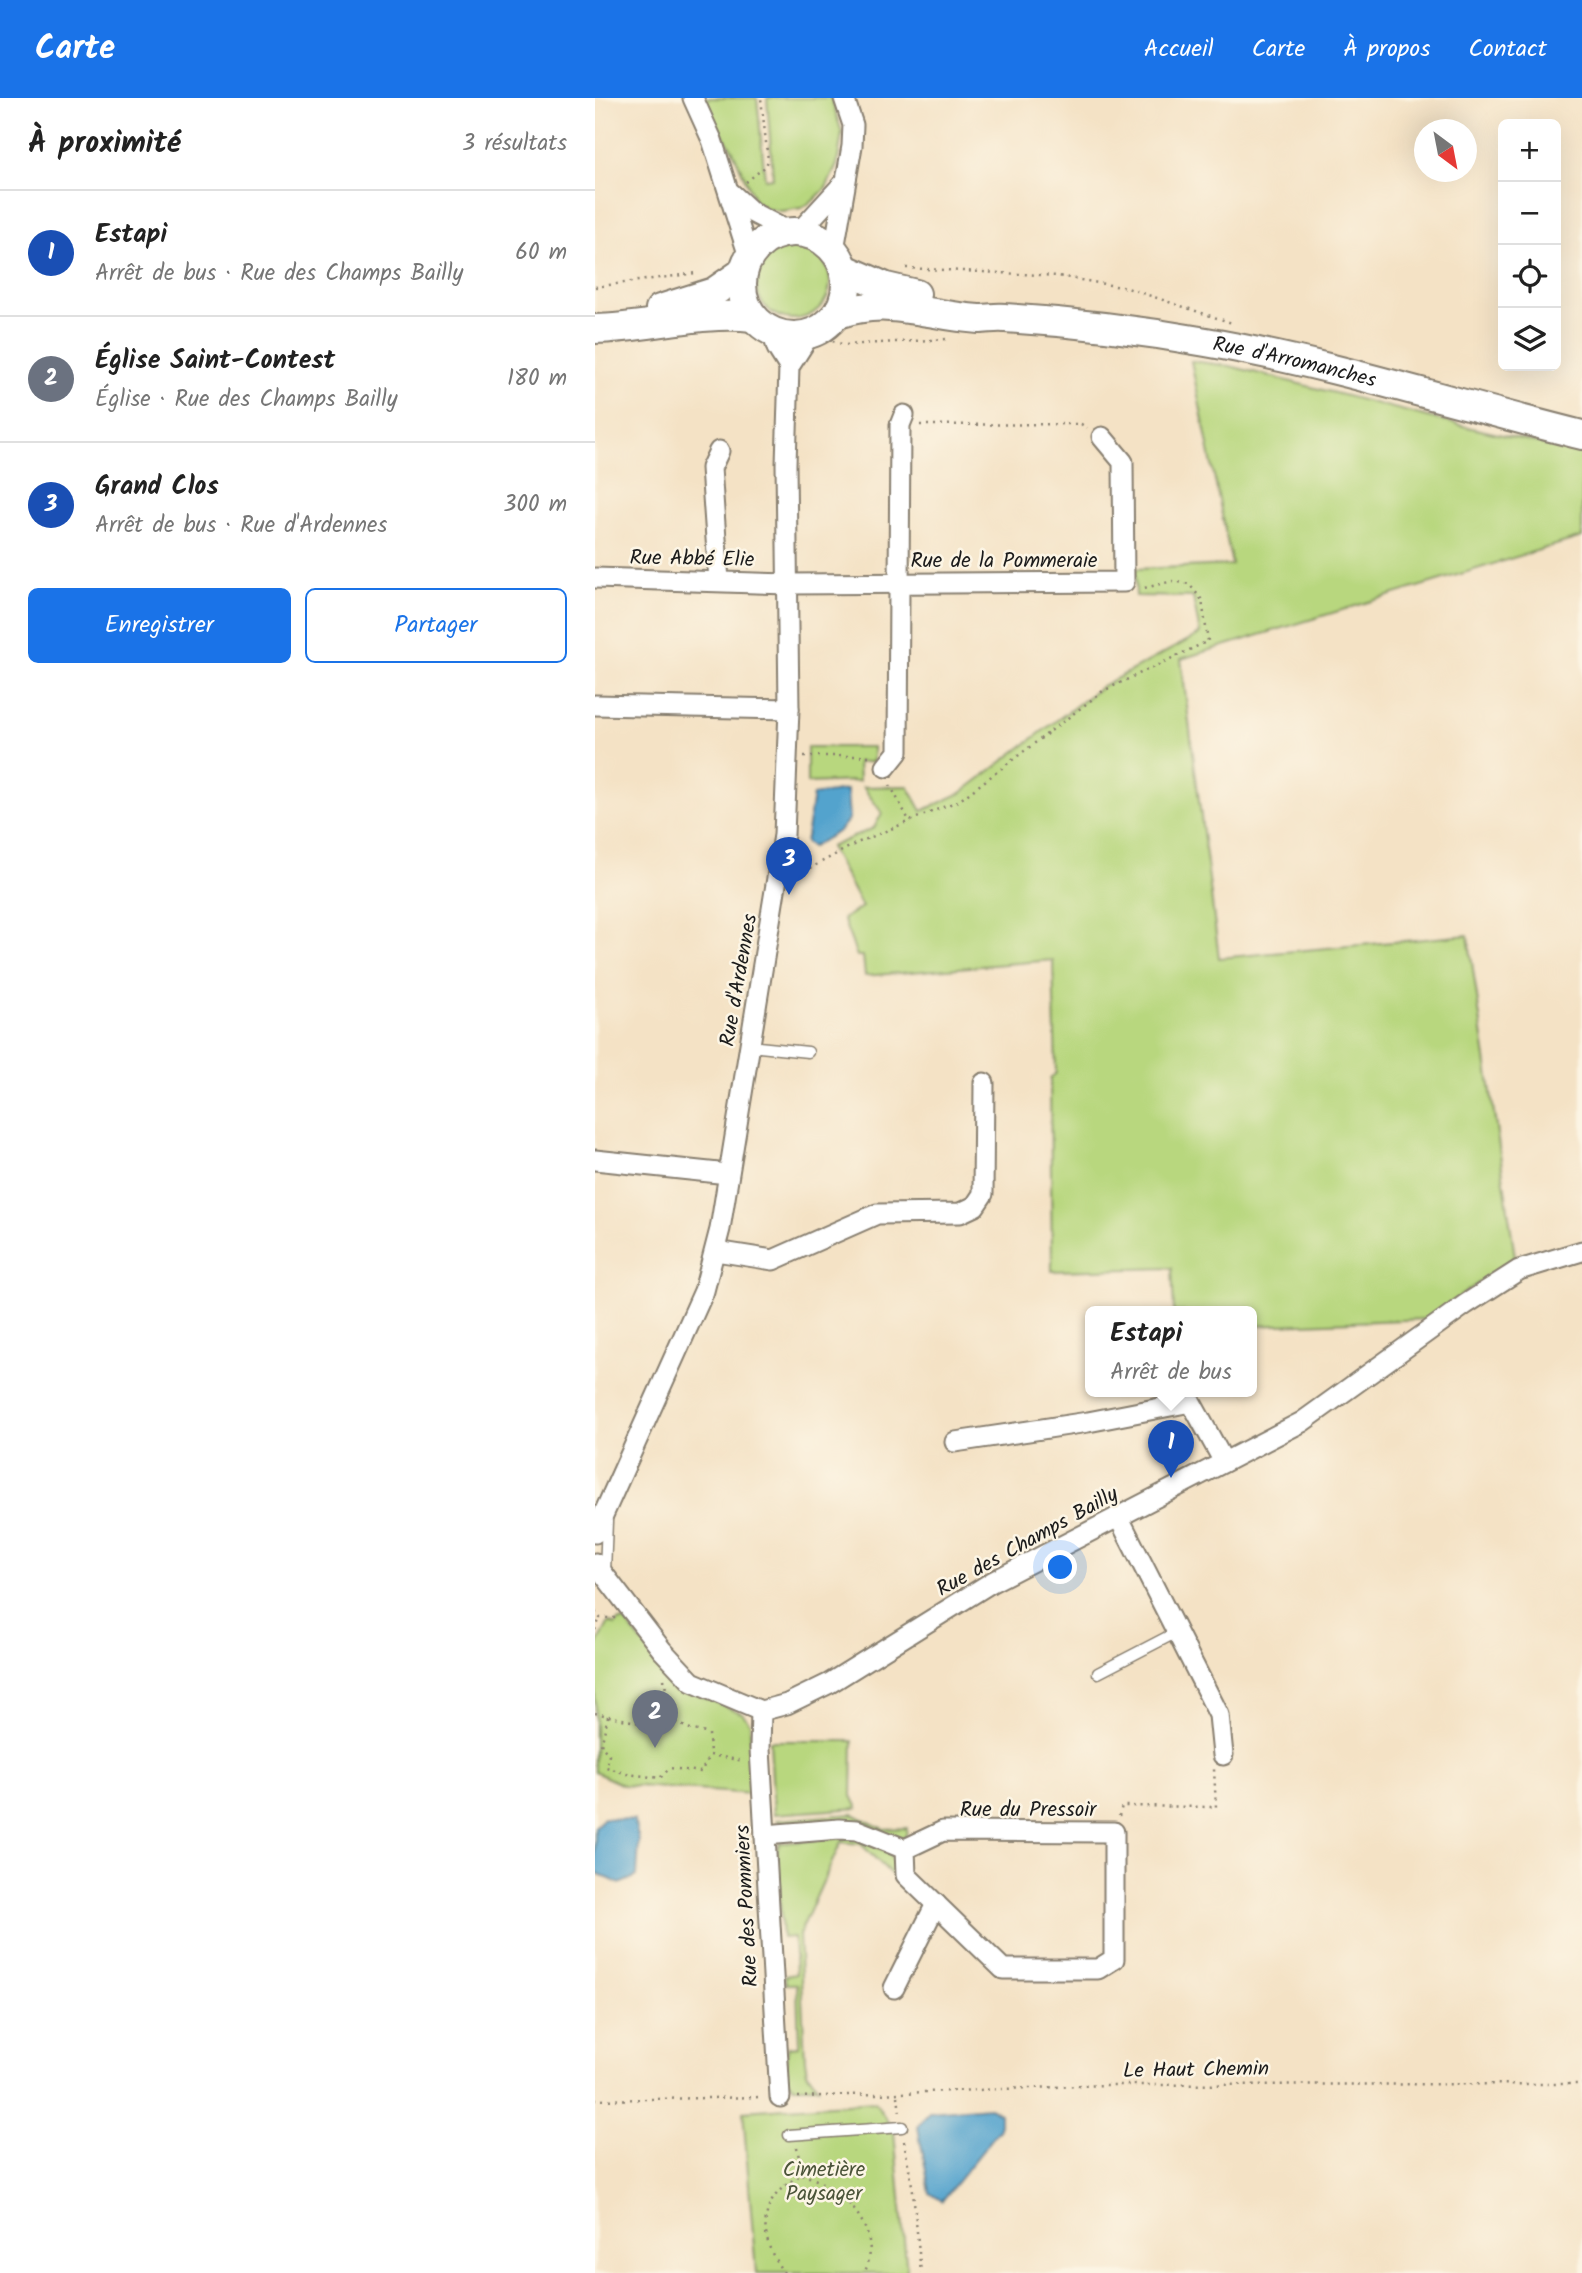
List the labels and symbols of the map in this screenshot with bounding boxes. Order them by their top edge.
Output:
north arrow [1414,119,1477,182]
street label: Rue d'Arromanches [1210,328,1380,398]
street label: Rue Abbé Elie [629,542,755,577]
street label: Rue de la Pommeraie [910,545,1098,578]
pin: 3 [766,837,812,895]
street label: Rue d'Ardennes [712,911,767,1049]
pin: 1 [1148,1420,1194,1478]
street label: Rue des Champs Bailly [931,1478,1125,1606]
your location [1043,1550,1077,1584]
pin: 2 [632,1690,678,1748]
street label: Rue du Pressoir [960,1794,1097,1827]
street label: Rue des Pommiers [727,1824,768,1988]
street label: Le Haut Chemin [1123,2053,1269,2088]
park label: Cimetière Paysager [783,2154,866,2211]

